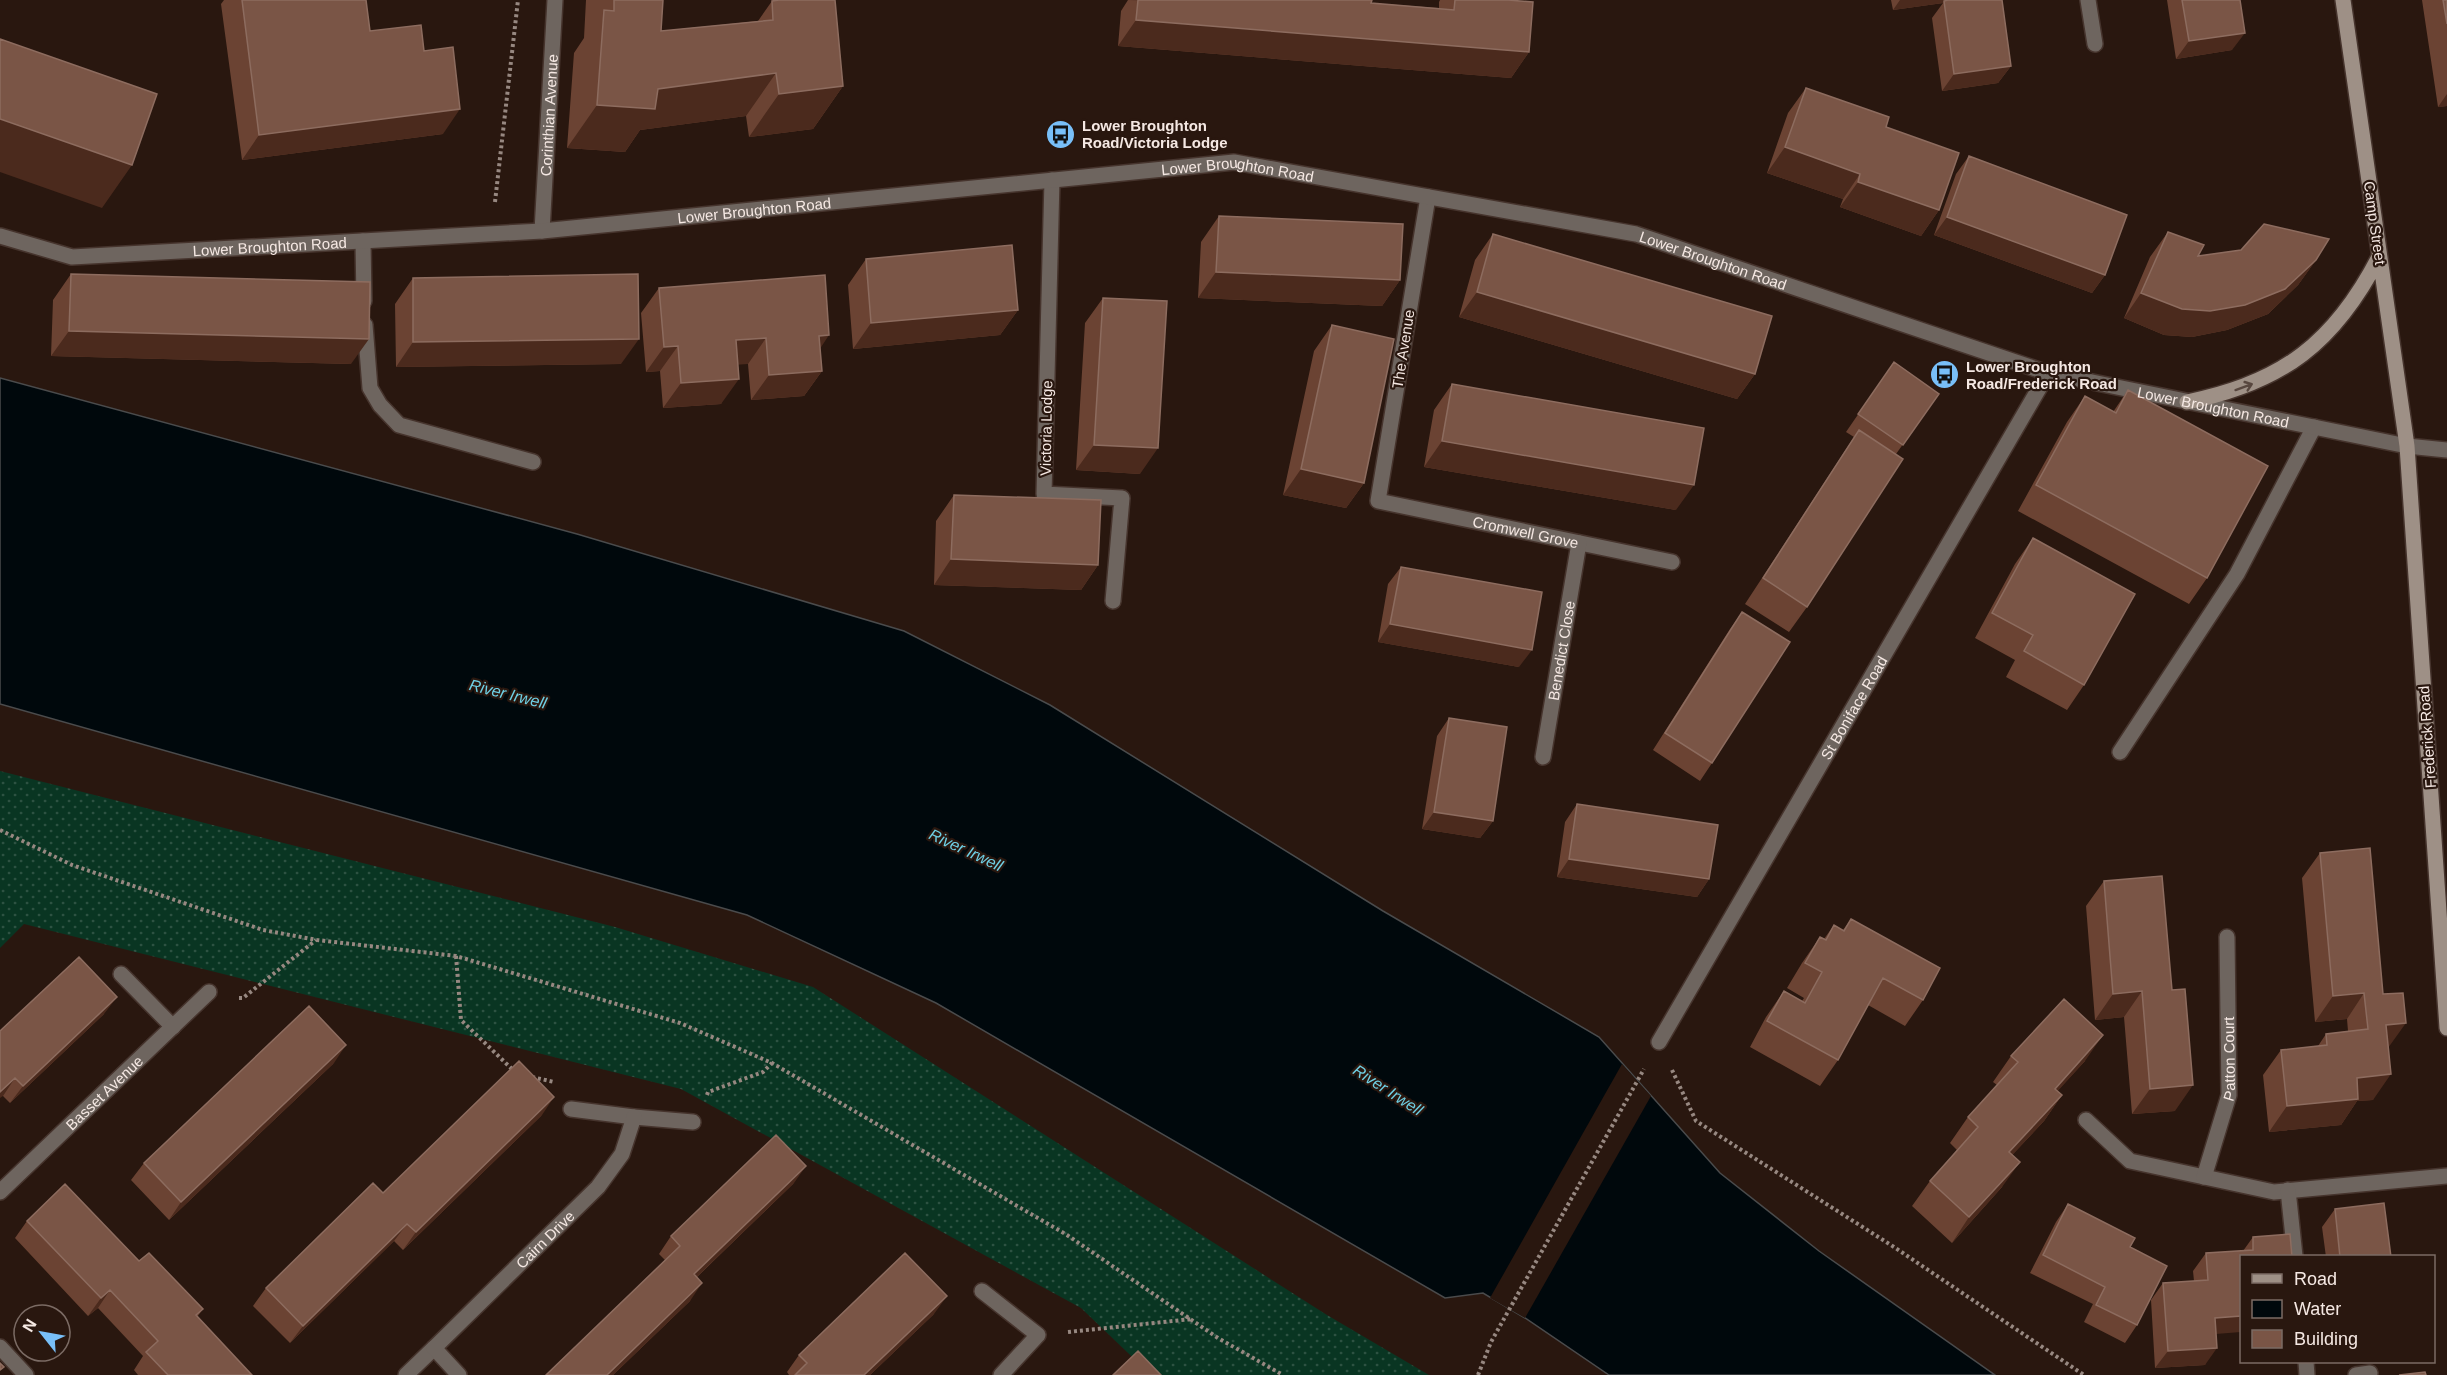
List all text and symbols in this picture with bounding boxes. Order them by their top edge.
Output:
street label: Corinthian Avenue [537,54,560,177]
place label: Lower Broughton Road/Victoria Lodge [1082,117,1228,151]
bus stop icon: Lower Broughton Road/Victoria Lodge [1045,118,1077,150]
street label: Lower Broughton Road [1160,153,1315,185]
street label: Camp Street [2361,180,2389,267]
street label: Lower Broughton Road [677,194,832,226]
street label: Lower Broughton Road [1637,227,1789,293]
street label: Lower Broughton Road [192,233,347,259]
street label: The Avenue [1388,308,1418,390]
place label: Lower Broughton Road/Frederick Road [1966,358,2117,392]
bus stop icon: Lower Broughton Road/Frederick Road [1929,359,1961,391]
street label: Victoria Lodge [1037,380,1055,476]
one-way arrow [2234,380,2253,391]
street label: Lower Broughton Road [2136,383,2291,430]
street label: Cromwell Grove [1471,512,1580,551]
street label: Benedict Close [1544,599,1578,702]
street label: St Boniface Road [1817,653,1890,762]
water label: River Irwell [468,676,549,712]
street label: Frederick Road [2415,685,2439,789]
water label: River Irwell [927,826,1006,875]
street label: Patton Court [2219,1016,2238,1103]
street label: Basset Avenue [62,1052,146,1133]
water label: River Irwell [1350,1061,1426,1119]
street label: Cairn Drive [512,1207,577,1272]
legend [2240,1255,2435,1363]
text: Road [2294,1269,2337,1289]
text: Water [2294,1299,2341,1319]
north arrow [12,1303,72,1363]
text: N [19,1316,40,1335]
text: Building [2294,1329,2358,1349]

